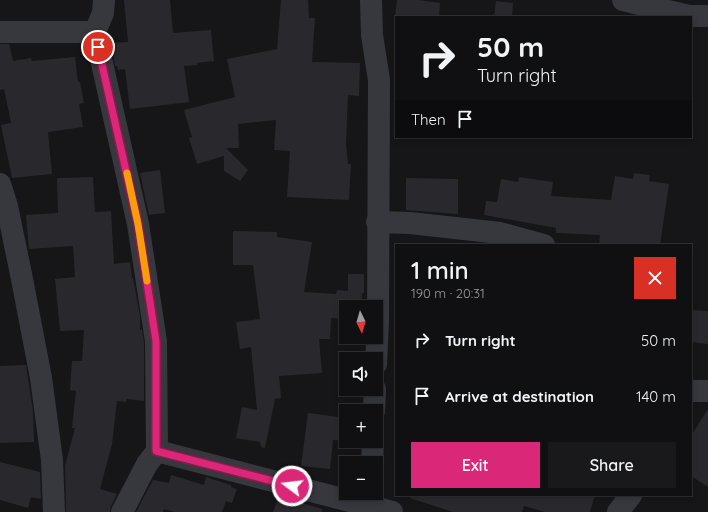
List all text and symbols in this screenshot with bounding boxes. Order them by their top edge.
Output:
text: 50 m [477,29,544,64]
pin [81,30,115,64]
icon: right [411,32,463,84]
icon: arrive [87,36,109,58]
text: Turn right [477,64,557,87]
icon: arrive [454,108,476,130]
text: Then [411,110,446,129]
text: 1 min [411,255,469,285]
button: close [634,257,676,299]
text: 190 m · 20:31 [411,285,485,301]
north arrow [339,300,383,344]
map controls [339,300,383,500]
icon: right [411,329,433,351]
text: Turn right [445,331,516,350]
text: 50 m [641,331,676,350]
button: sound [339,352,383,396]
icon: arrive [411,385,433,407]
text: Arrive at destination [445,387,594,406]
text: 140 m [636,387,676,406]
button: + [339,404,383,448]
button: Exit [411,442,540,488]
button: Share [548,442,676,488]
button: − [339,456,383,500]
position arrow [271,465,313,507]

